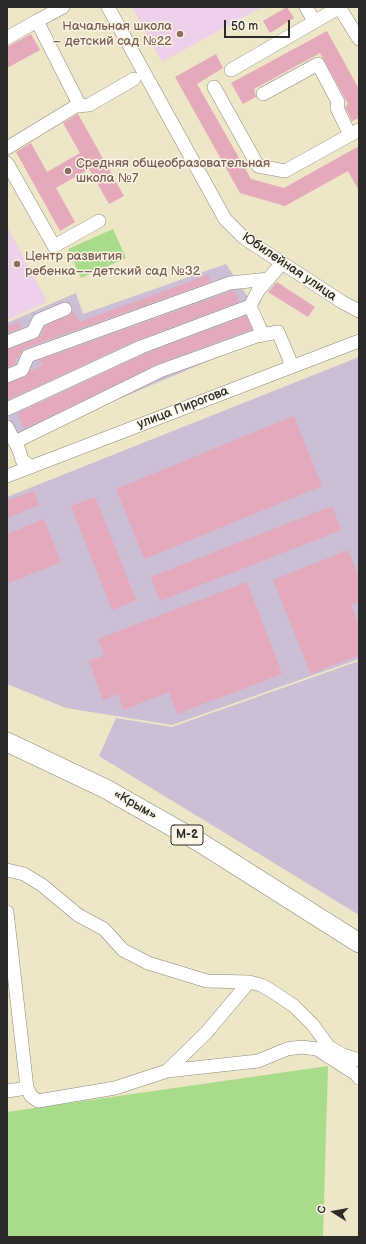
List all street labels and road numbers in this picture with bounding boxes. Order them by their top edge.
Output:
street label: Юбилейная улица [239,230,339,304]
street label: улица Пирогова [135,383,231,433]
street label: «Крым» [110,786,160,824]
road number: М-2 [171,825,203,845]

